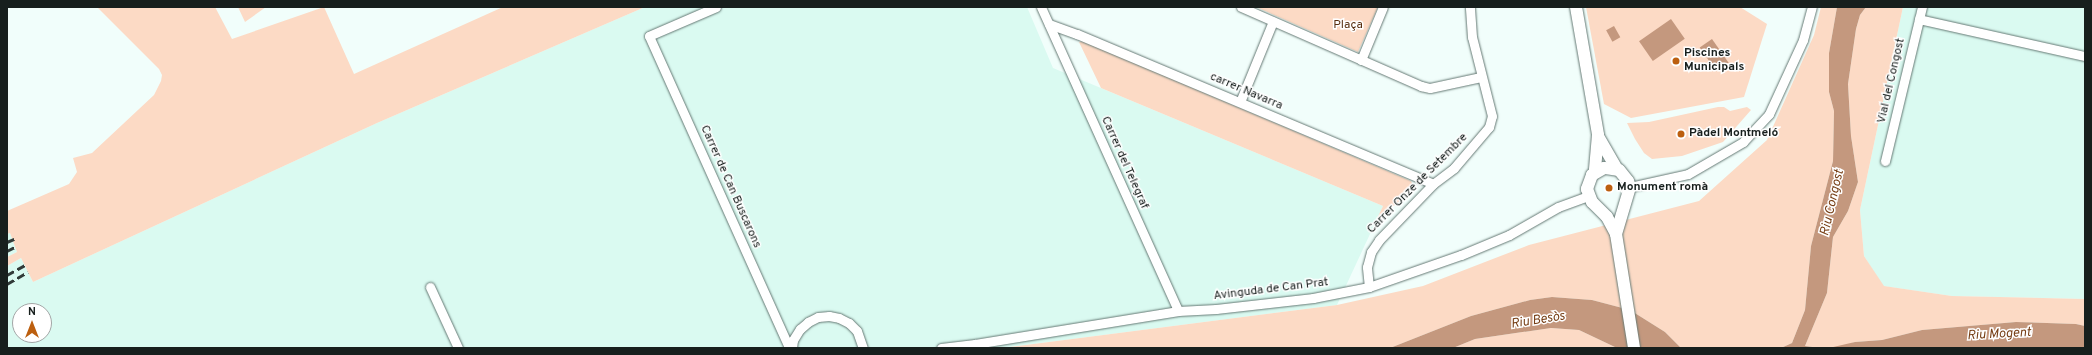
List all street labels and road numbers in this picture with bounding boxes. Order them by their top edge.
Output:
street label: Vial del Congost [1875,37,1909,125]
street label: carrer Navarra [1208,70,1284,114]
street label: Carrer del Telegraf [1097,114,1151,212]
street label: Carrer de Can Buscarons [696,123,764,251]
street label: Carrer Onze de Setembre [1365,131,1471,237]
street label: Avinguda de Can Prat [1213,276,1329,304]

